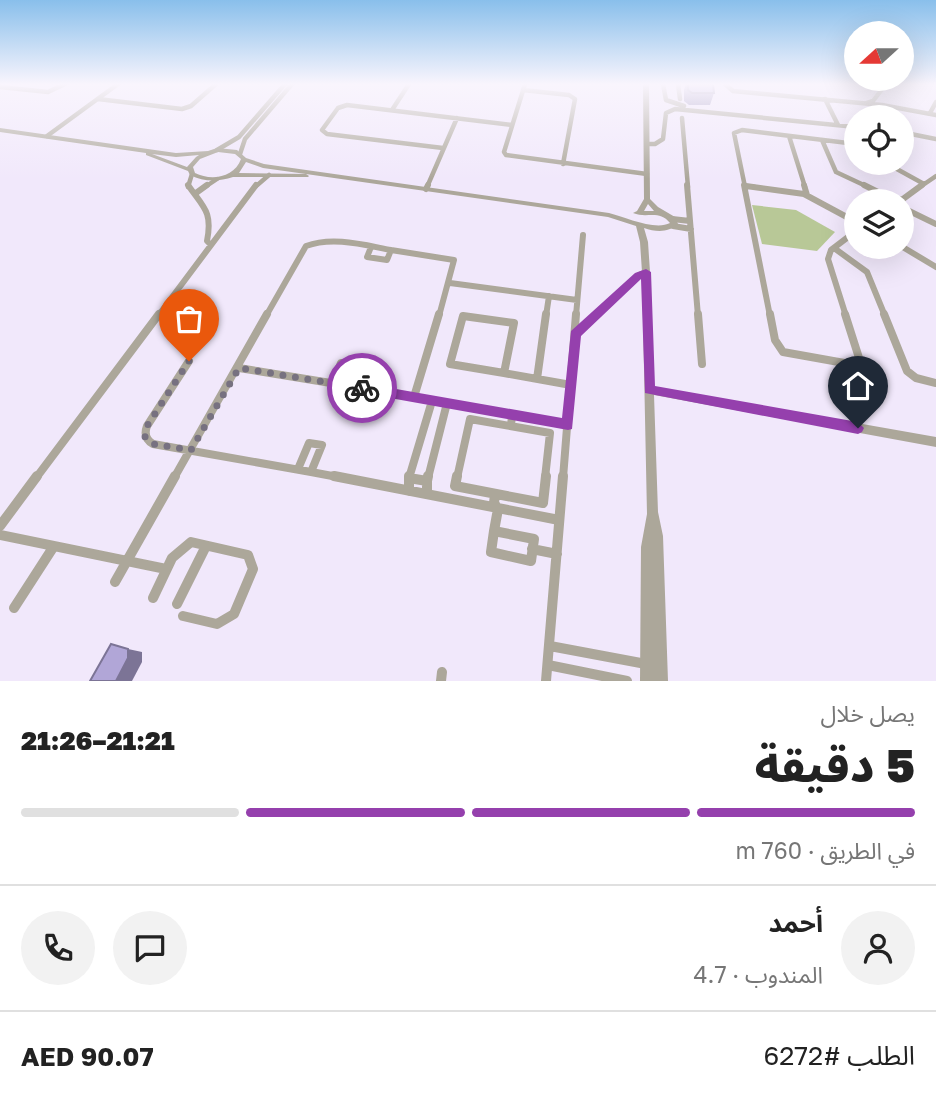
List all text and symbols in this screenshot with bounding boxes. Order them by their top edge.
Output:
north arrow [844,21,914,91]
map controls [844,21,914,259]
button: locate [844,105,914,175]
button: layers [844,189,914,259]
pin [159,289,219,361]
icon: bag [170,300,208,338]
courier [327,353,397,423]
pin [828,356,888,428]
icon: home [839,367,877,405]
icon: bike [343,369,381,407]
text: يصل خلال [820,699,915,727]
text: 21:21–21:26 [21,725,175,756]
text: 5 دقيقة [754,737,915,792]
text: في الطريق · 760 m [735,836,915,864]
text: أحمد [769,907,823,938]
button: phone [21,911,95,985]
button: chat [113,911,187,985]
button: person [841,911,915,985]
text: المندوب · 4.7 [693,960,823,988]
text: الطلب #6272 [764,1040,915,1071]
text: AED 90.07 [21,1041,154,1072]

